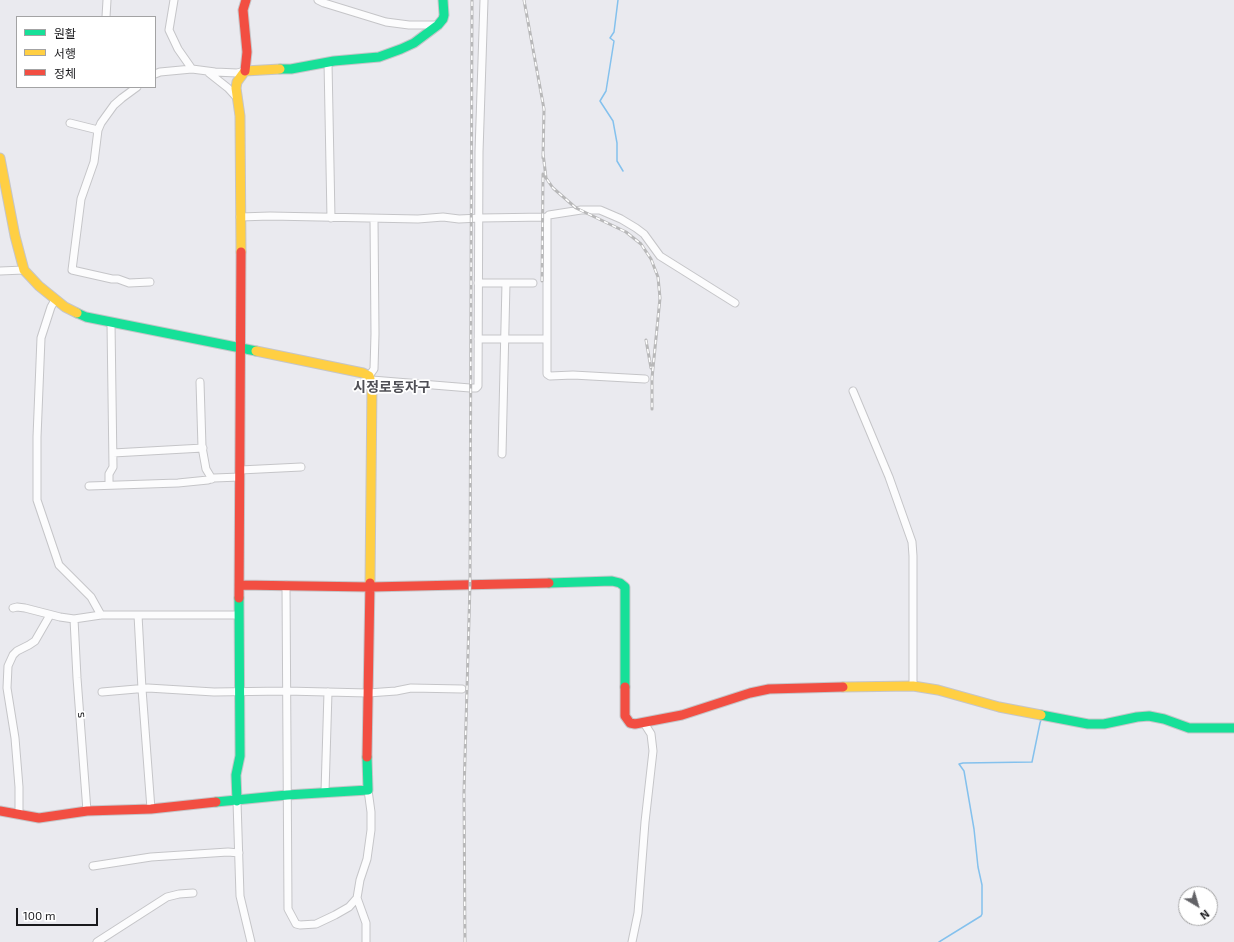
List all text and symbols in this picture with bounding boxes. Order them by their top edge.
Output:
legend [16,16,156,88]
text: 원활 [54,26,76,40]
text: 서행 [54,46,76,60]
text: 정체 [54,66,76,80]
district label: 시정로동자구 [353,379,431,395]
street label: s [73,711,87,719]
north arrow [1178,886,1218,926]
scale bar [18,900,100,926]
text: N [1198,907,1212,923]
text: 100 m [23,908,55,922]

